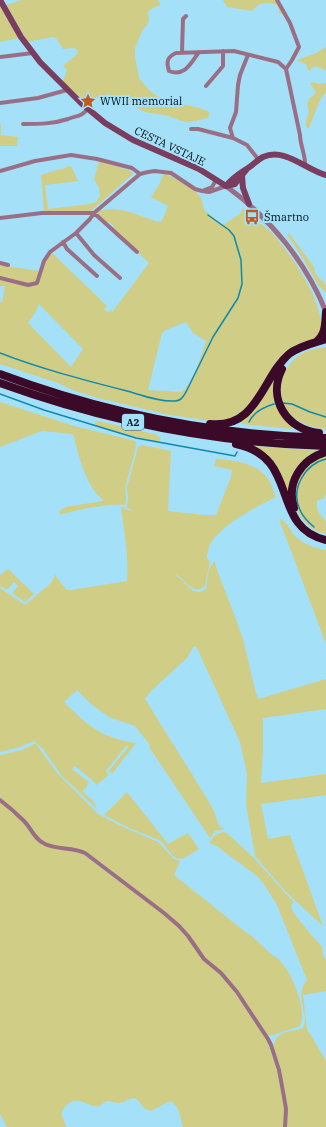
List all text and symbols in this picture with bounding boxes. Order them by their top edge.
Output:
place icon: WWII memorial [79,92,97,110]
place label: WWII memorial [100,94,182,108]
street label: CESTA VSTAJE [132,123,208,169]
bus stop icon: Šmartno [243,208,261,226]
place label: Šmartno [264,210,309,224]
road number: A2 [122,414,144,430]

